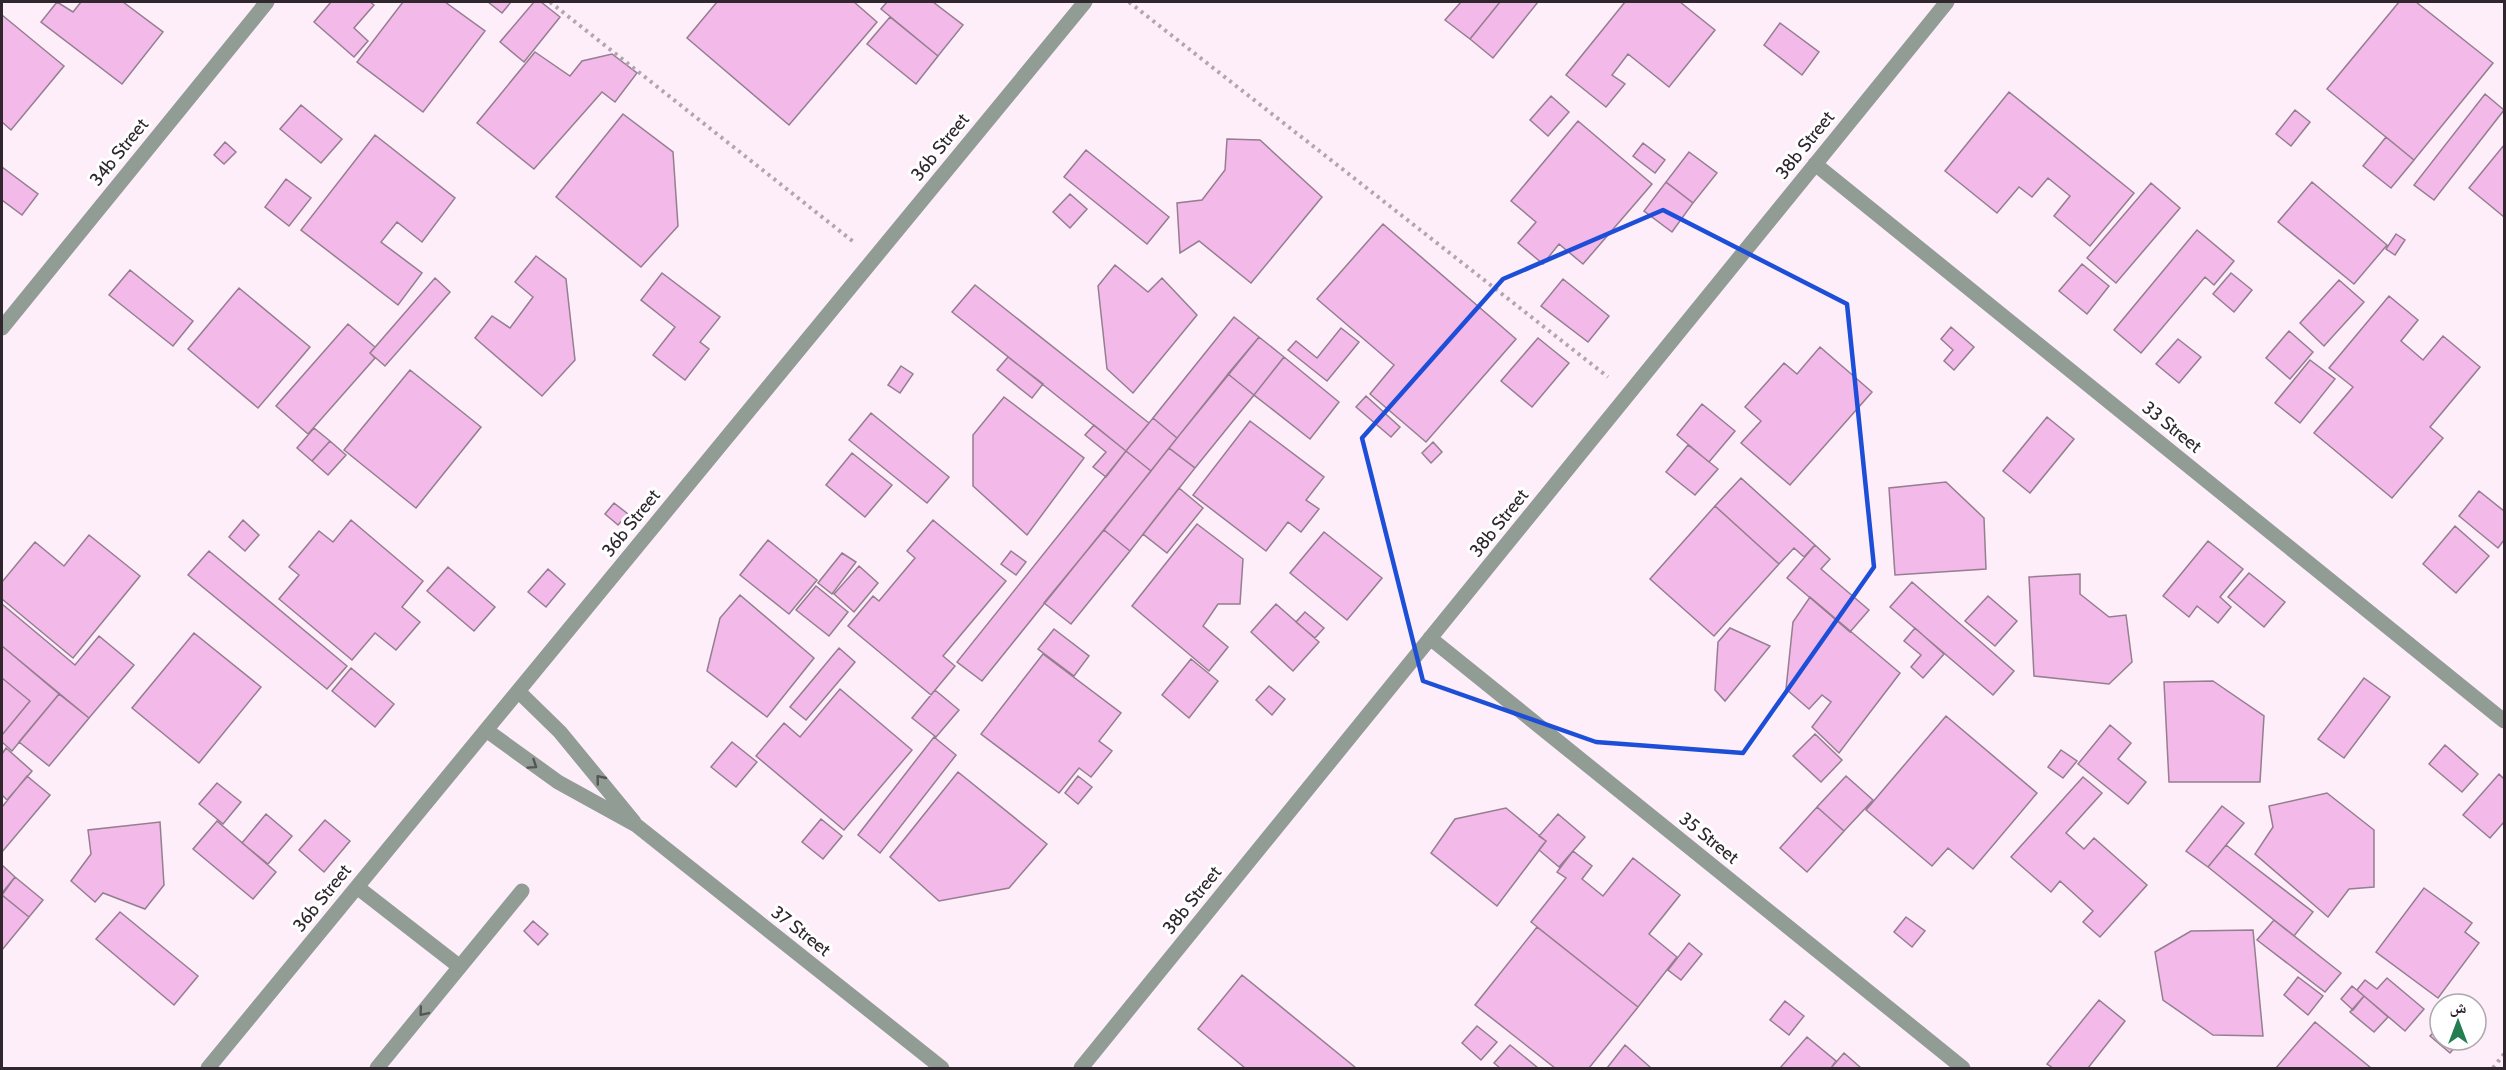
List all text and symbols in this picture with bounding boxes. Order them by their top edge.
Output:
street label: 38b Street [1771,107,1839,183]
street label: 36b Street [906,109,974,185]
street label: 34b Street [85,114,153,190]
street label: 33 Street [2138,396,2206,458]
street label: 36b Street [597,485,665,561]
street label: 38b Street [1465,485,1533,561]
one-way arrow [526,758,537,769]
one-way arrow [597,774,608,785]
street label: 35 Street [1675,807,1743,869]
street label: 36b Street [288,860,356,936]
street label: 38b Street [1158,862,1226,938]
street label: 37 Street [767,901,835,961]
north arrow [2428,992,2488,1052]
text: ش [2450,998,2467,1017]
one-way arrow [420,1005,431,1016]

